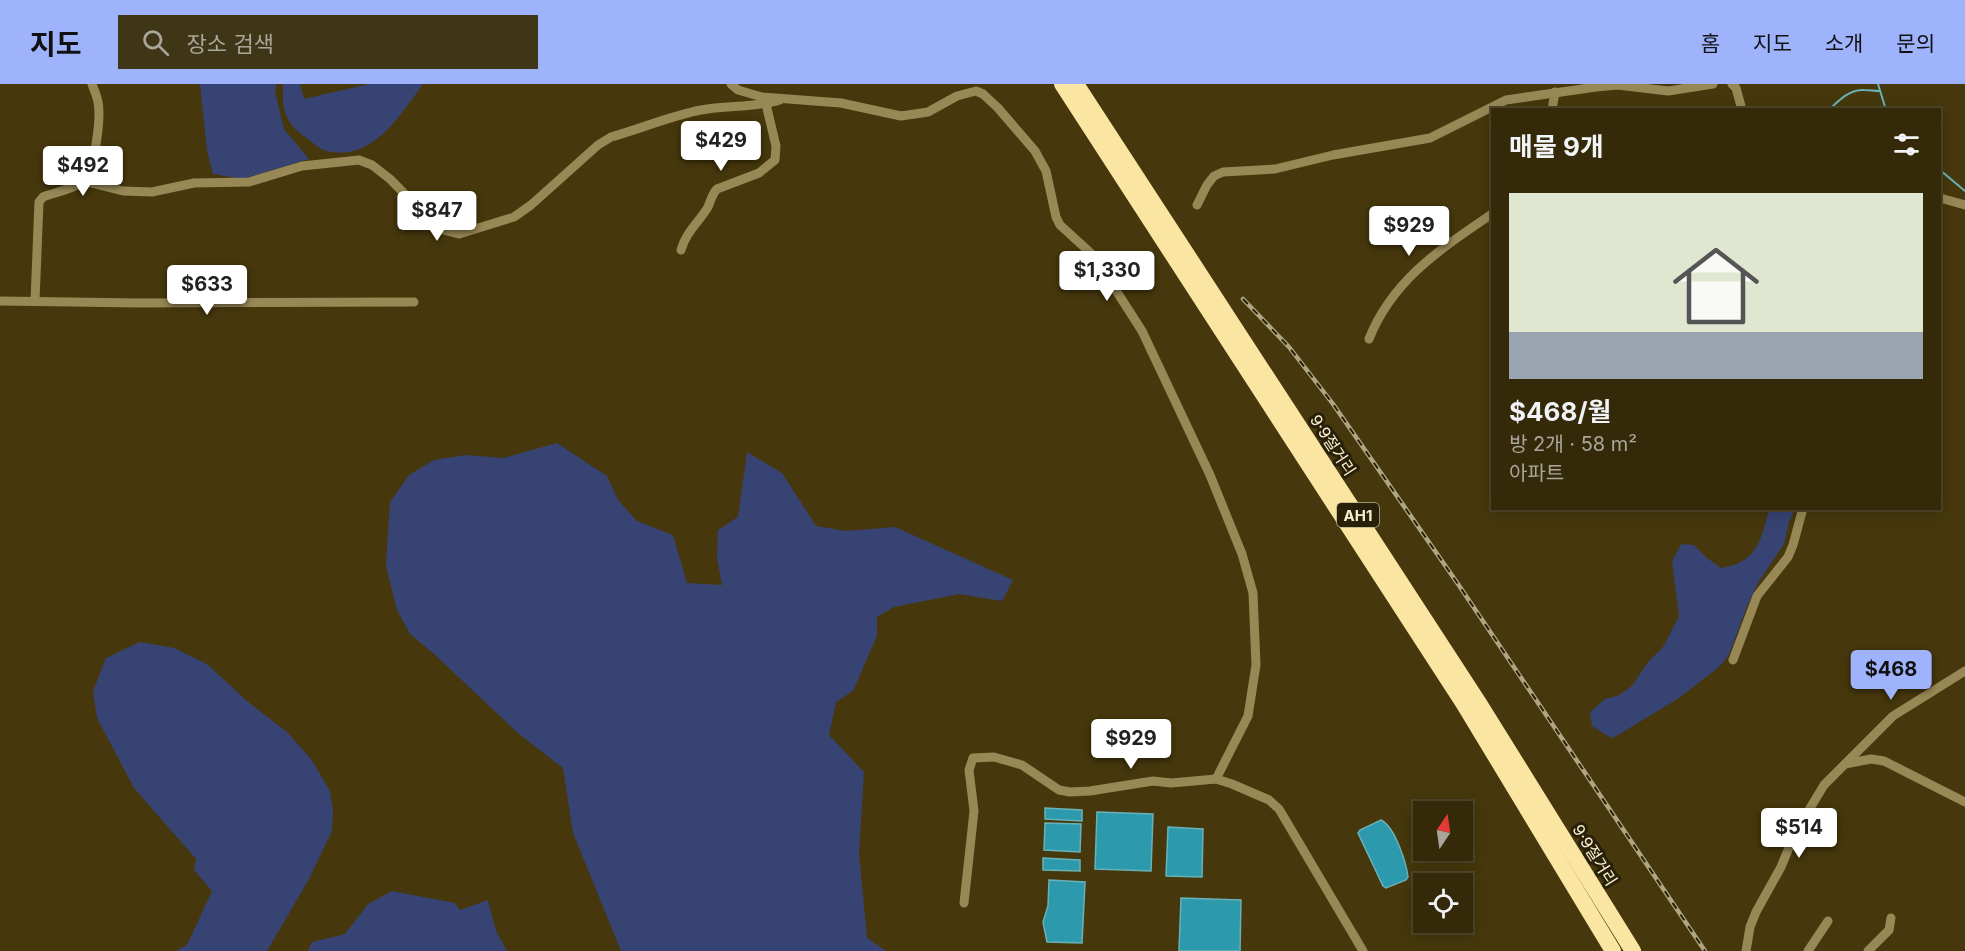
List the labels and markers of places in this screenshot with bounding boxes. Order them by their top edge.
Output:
pin: $429 [685,121,757,172]
pin: $492 [47,146,119,197]
pin: $847 [401,191,473,242]
pin: $929 [1373,206,1445,257]
pin: $1,330 [1058,251,1156,302]
pin: $633 [171,265,243,316]
pin: $468 [1855,650,1927,701]
pin: $929 [1095,719,1167,770]
pin: $514 [1763,808,1835,859]

